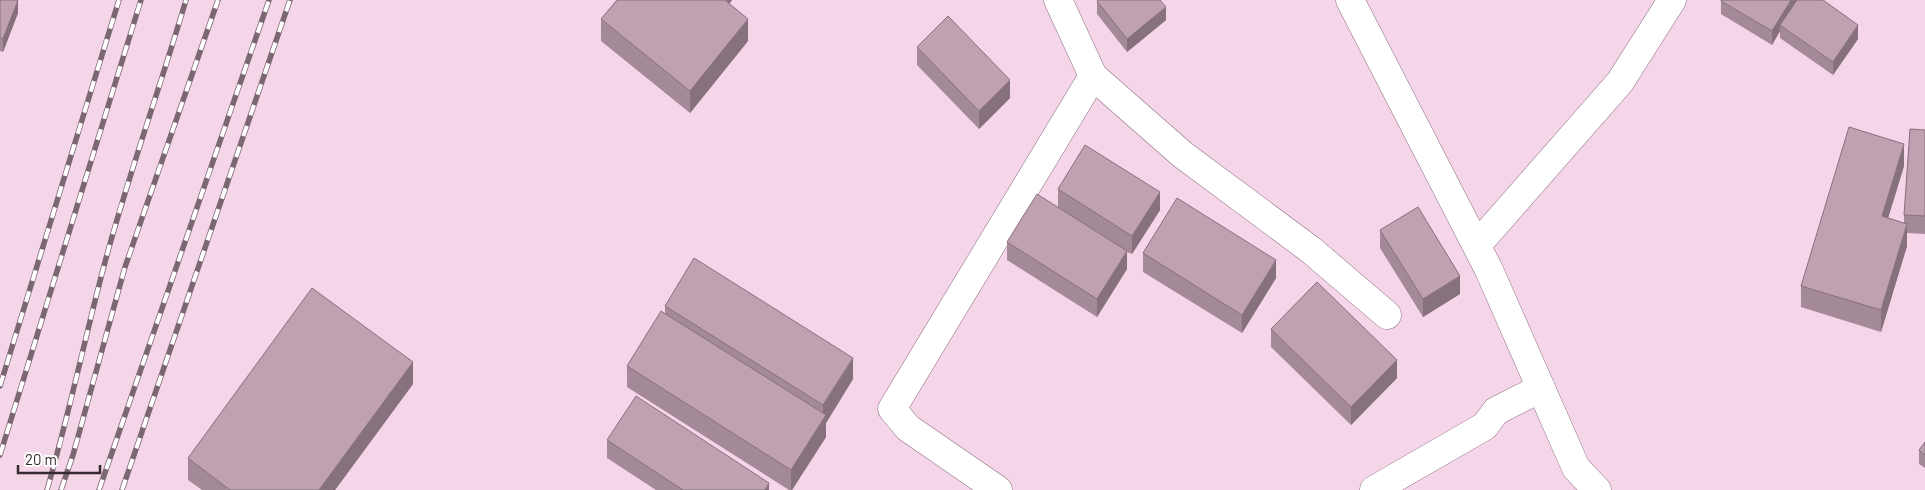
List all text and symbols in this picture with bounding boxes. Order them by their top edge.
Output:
scale bar [18,442,100,474]
text: 20 m [25,450,57,468]

